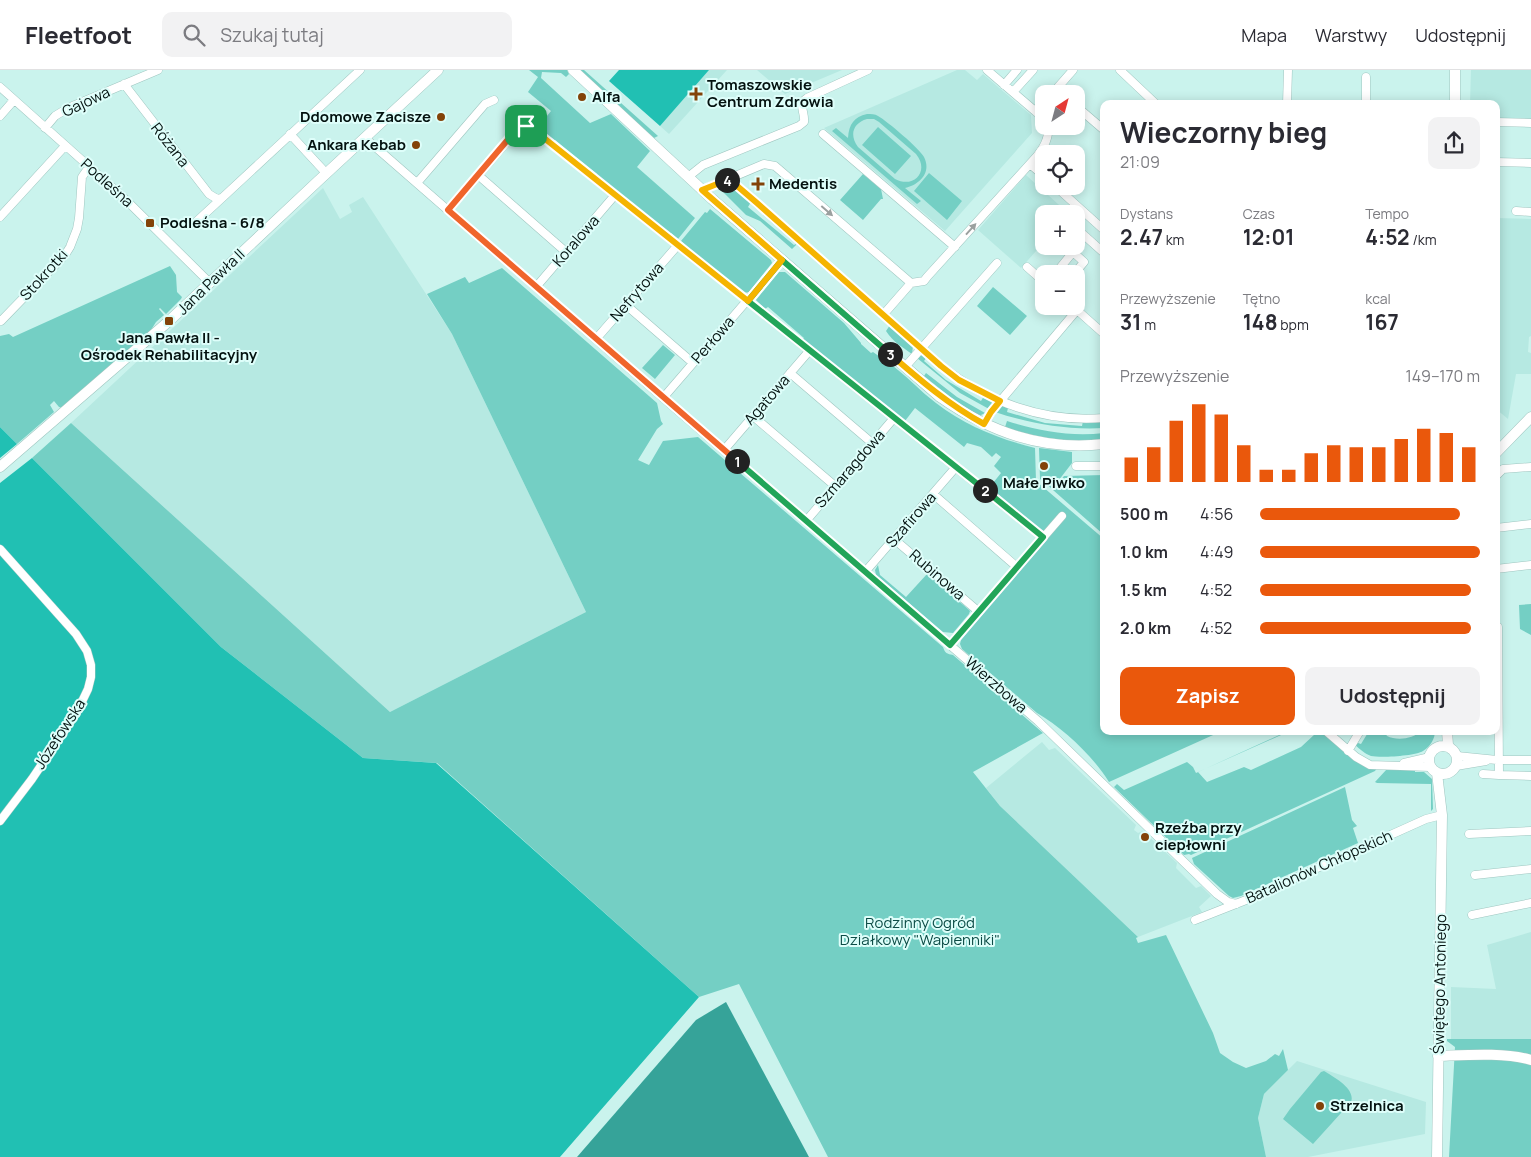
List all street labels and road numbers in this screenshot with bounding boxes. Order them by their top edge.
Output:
street label: Gajowa [58,81,113,122]
street label: Różana [146,118,194,171]
street label: Podleśna [76,153,138,212]
street label: Koralowa [547,210,604,271]
street label: Stokrotki [15,244,72,305]
street label: Jana Pawła II [172,244,249,319]
street label: Nefrytowa [605,258,668,326]
street label: Perłowa [686,312,739,368]
street label: Agatowa [739,370,794,429]
street label: Szmaragdowa [810,425,890,512]
street label: Szafirowa [881,487,941,552]
street label: Rubinowa [905,545,970,605]
street label: Wierzbowa [961,652,1032,718]
street label: Józefowska [29,694,90,773]
street label: Batalionów Chłopskich [1242,825,1395,908]
street label: Świętego Antoniego [1428,914,1451,1054]

